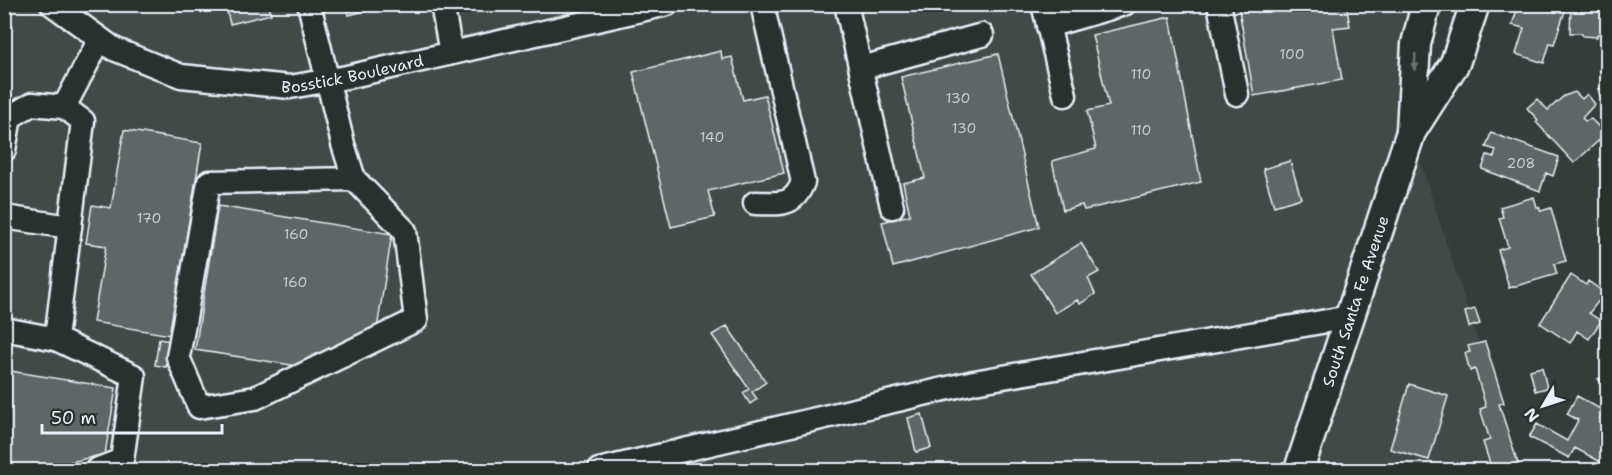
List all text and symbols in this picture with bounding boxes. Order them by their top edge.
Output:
house number: 100 [1280,45,1304,63]
street label: Bosstick Boulevard [280,49,425,98]
one-way arrow [1410,52,1419,71]
house number: 110 [1131,65,1151,83]
house number: 130 [946,89,970,107]
house number: 130 [952,119,976,137]
house number: 110 [1131,121,1151,139]
house number: 140 [700,128,724,146]
house number: 208 [1507,154,1535,172]
house number: 170 [137,209,161,227]
street label: South Santa Fe Avenue [1317,213,1393,389]
house number: 160 [284,225,308,243]
house number: 160 [283,273,307,291]
north arrow [1513,376,1573,436]
scale bar [42,397,222,435]
text: N [1520,404,1544,427]
text: 50 m [51,406,96,430]

